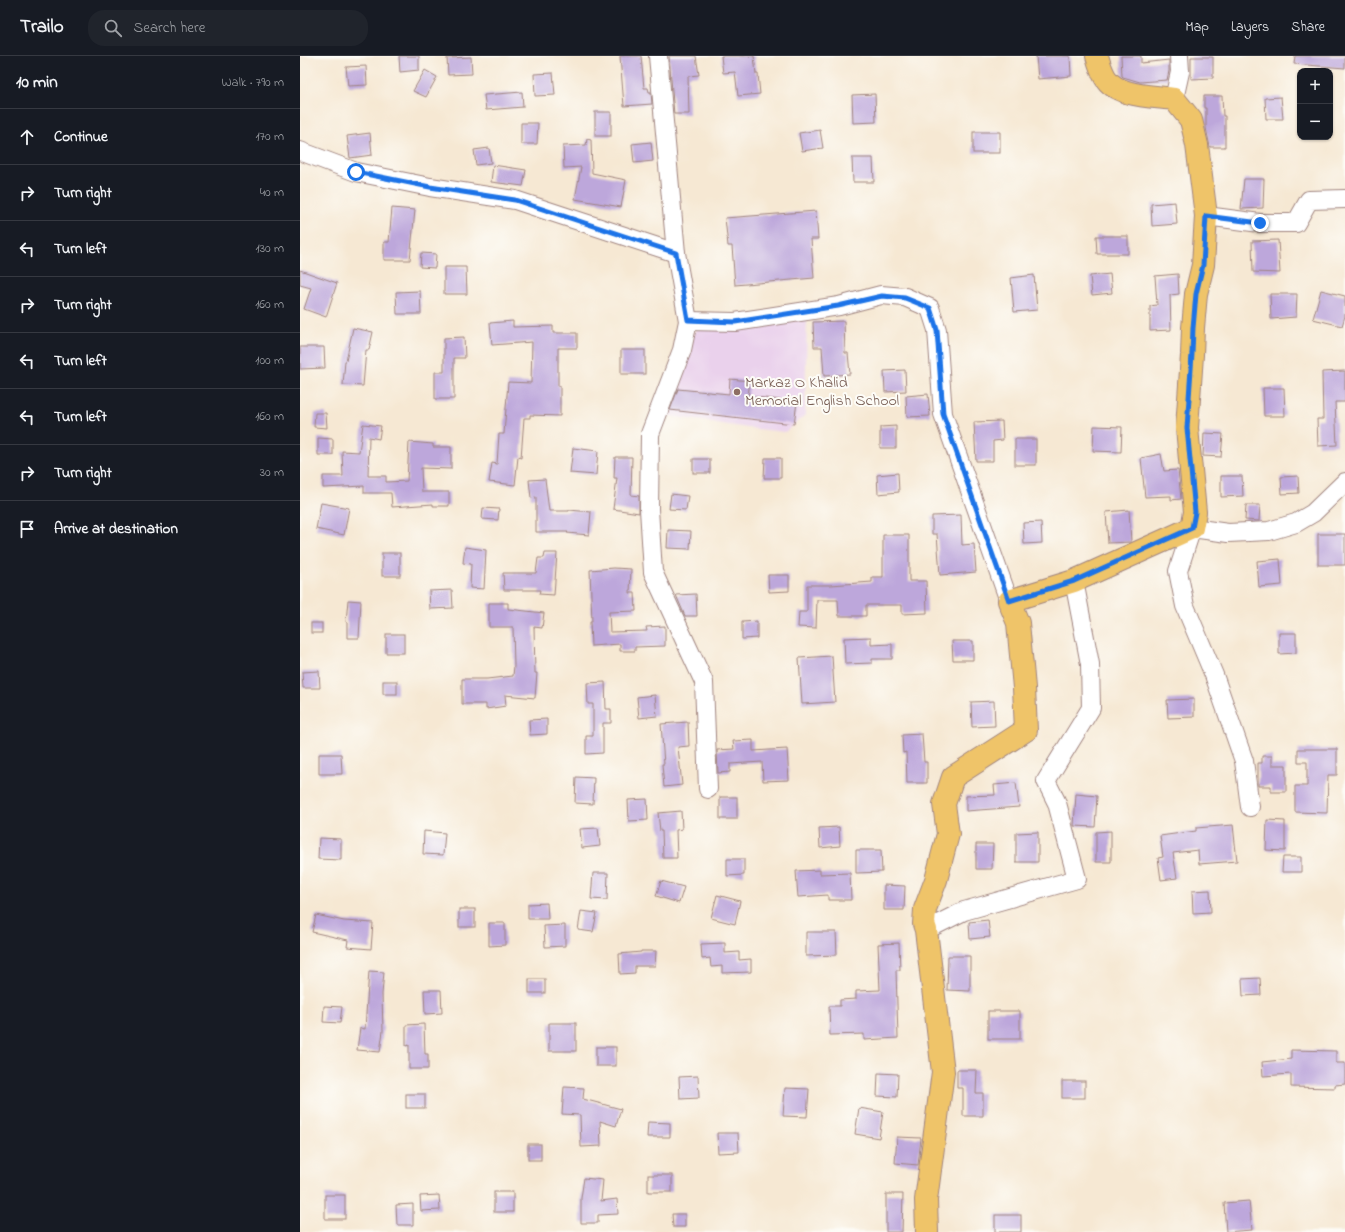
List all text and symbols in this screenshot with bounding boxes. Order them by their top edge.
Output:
search box [88,10,368,46]
text: Trailo [20,14,64,41]
icon: search [102,17,124,39]
text: Search here [134,17,205,39]
text: Map [1185,17,1209,38]
text: Layers [1231,17,1269,38]
text: Share [1291,17,1325,38]
map controls [1297,68,1333,140]
button: + [1297,68,1333,104]
text: 10 min [16,70,58,95]
text: Walk · 790 m [222,73,284,92]
button: − [1297,104,1333,140]
icon: ahead [16,126,38,148]
text: Continue [54,126,108,148]
text: 170 m [256,127,284,146]
route start [347,163,365,181]
icon: right [16,182,38,204]
text: Turn right [54,182,112,204]
text: 40 m [260,183,284,202]
route end [1251,214,1269,232]
icon: left [16,238,38,260]
text: Turn left [54,238,107,260]
text: 130 m [256,239,284,258]
icon: right [16,294,38,316]
text: Turn right [54,294,112,316]
text: 160 m [255,295,284,314]
icon: left [16,350,38,372]
text: Turn left [54,350,107,372]
text: 100 m [255,351,284,370]
place label: Markaz O Khalid Memorial English School [745,371,899,413]
marker: Markaz O Khalid Memorial English School [732,387,742,397]
icon: left [16,406,38,428]
text: Turn left [54,406,107,428]
text: 160 m [255,407,284,426]
icon: right [16,462,38,484]
text: Turn right [54,462,112,484]
text: 30 m [260,463,284,482]
icon: arrive [16,518,38,540]
text: Arrive at destination [54,518,178,540]

